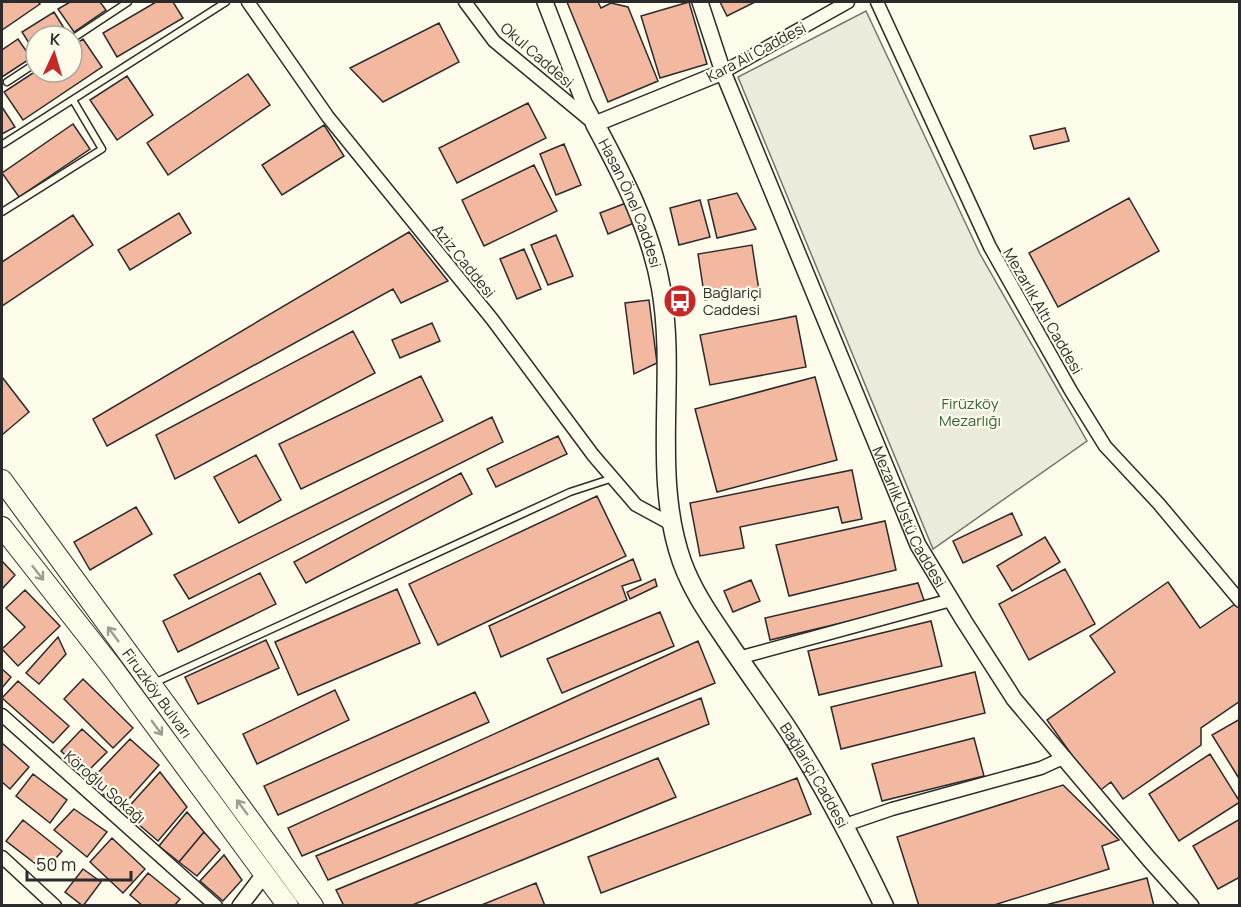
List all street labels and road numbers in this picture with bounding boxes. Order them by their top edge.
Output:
street label: Okul Caddesi [496,17,578,93]
street label: Kara Ali Caddesi [702,17,810,87]
street label: Hasan Önel Caddesi [594,135,667,270]
street label: Aziz Caddesi [428,220,500,302]
street label: Mezarlık Altı Caddesi [998,244,1088,378]
street label: Mezarlık Üstü Caddesi [868,443,952,591]
street label: Firuzköy Bulvarı [118,644,197,742]
street label: Bağlariçi Caddesi [776,718,854,831]
street label: Köroğlu Sokağı [60,746,150,828]

